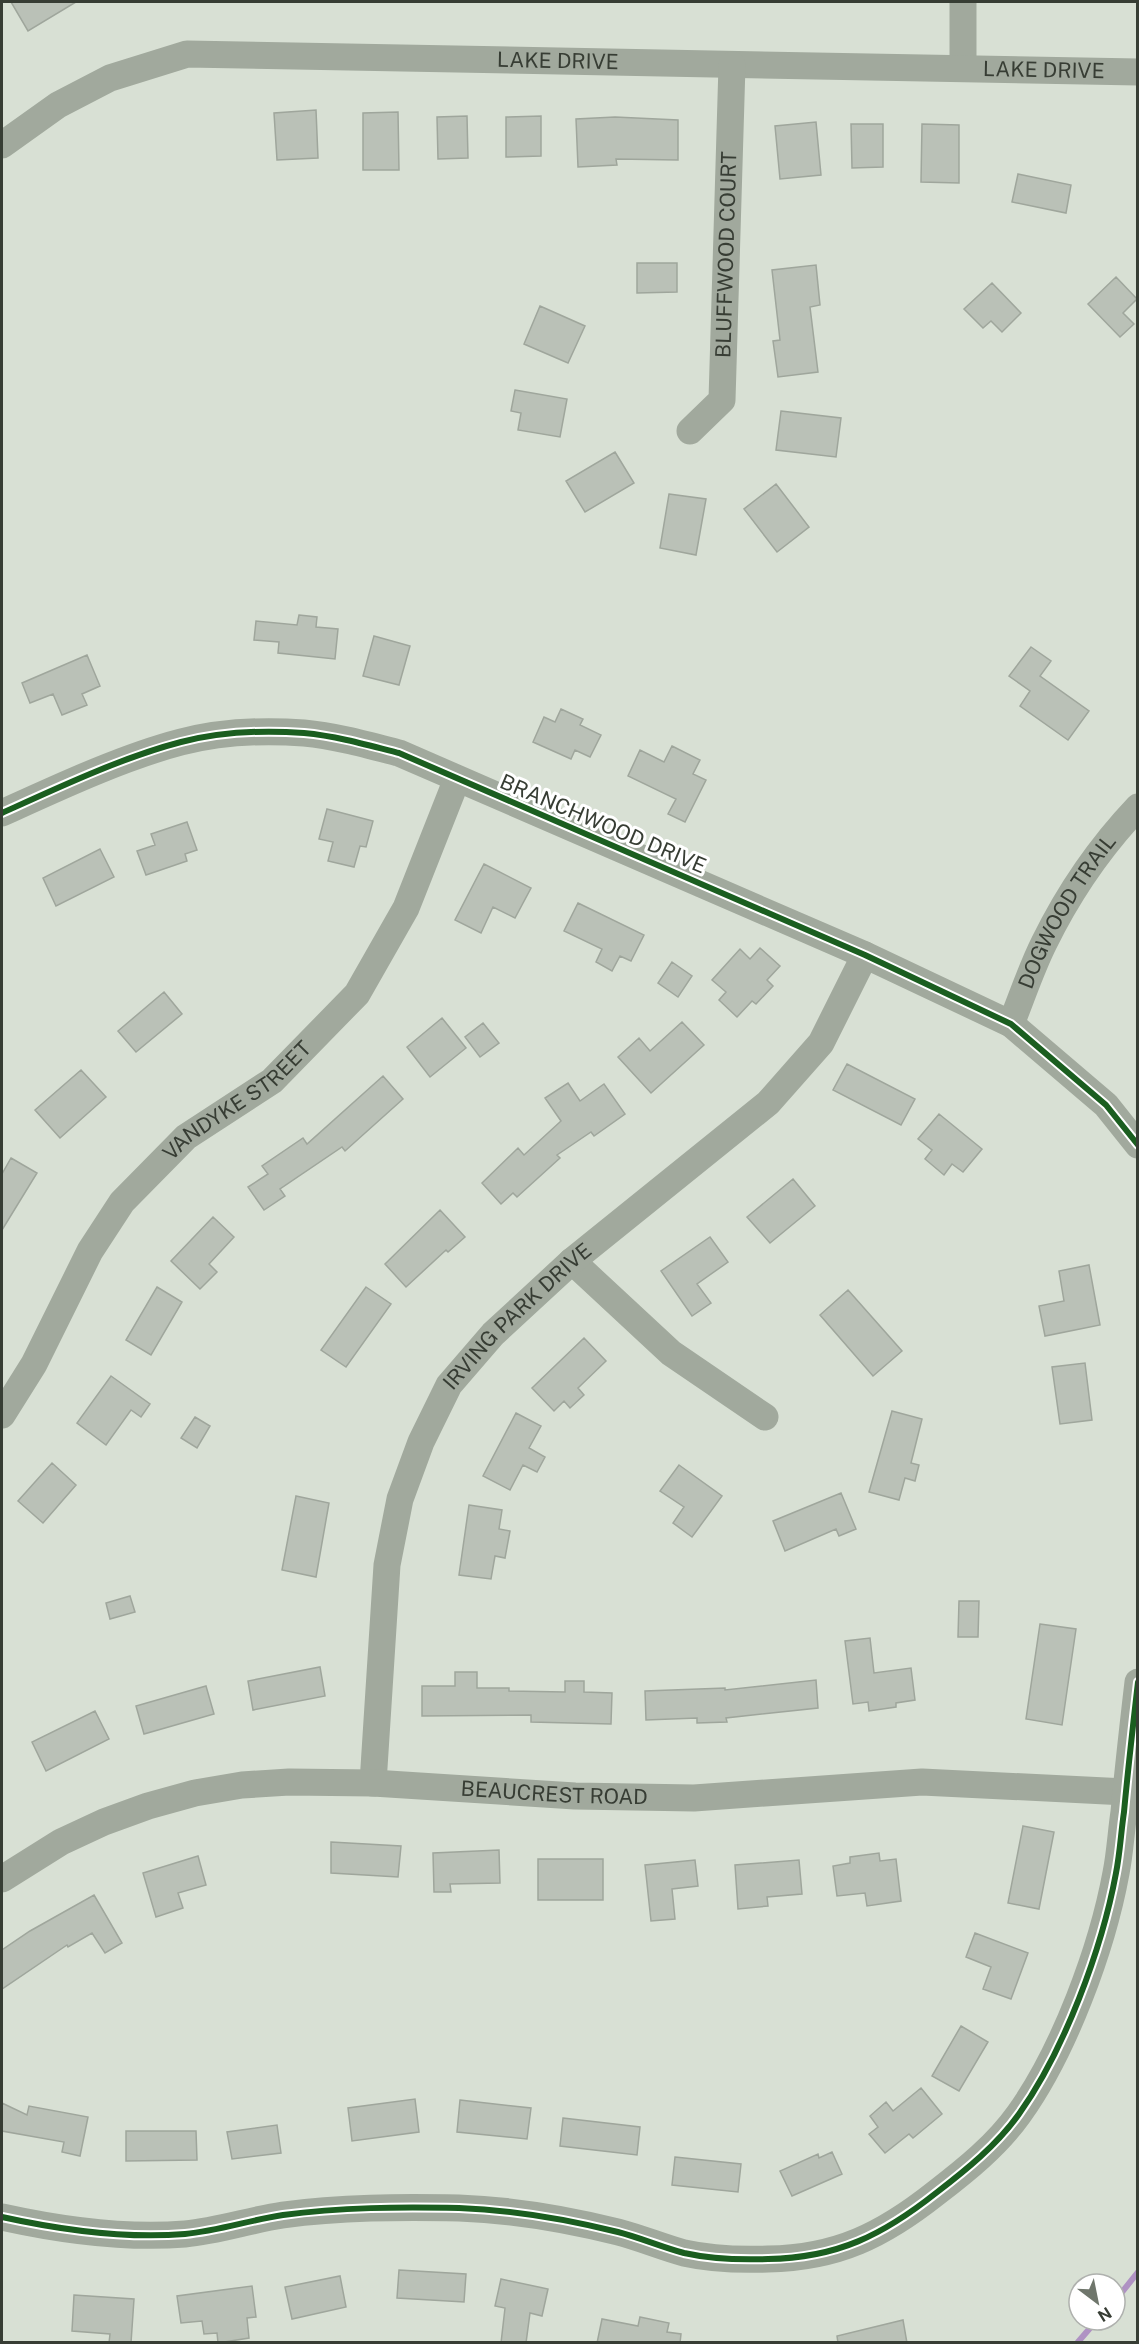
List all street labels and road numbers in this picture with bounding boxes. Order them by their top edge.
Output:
street label: LAKE DRIVE [497,47,619,74]
street label: LAKE DRIVE [983,56,1105,83]
street label: BLUFFWOOD COURT [710,151,741,358]
street label: BRANCHWOOD DRIVE [496,769,710,878]
street label: DOGWOOD TRAIL [1013,829,1121,992]
street label: VANDYKE STREET [157,1036,316,1165]
street label: IRVING PARK DRIVE [438,1237,596,1395]
street label: BEAUCREST ROAD [460,1776,648,1809]

